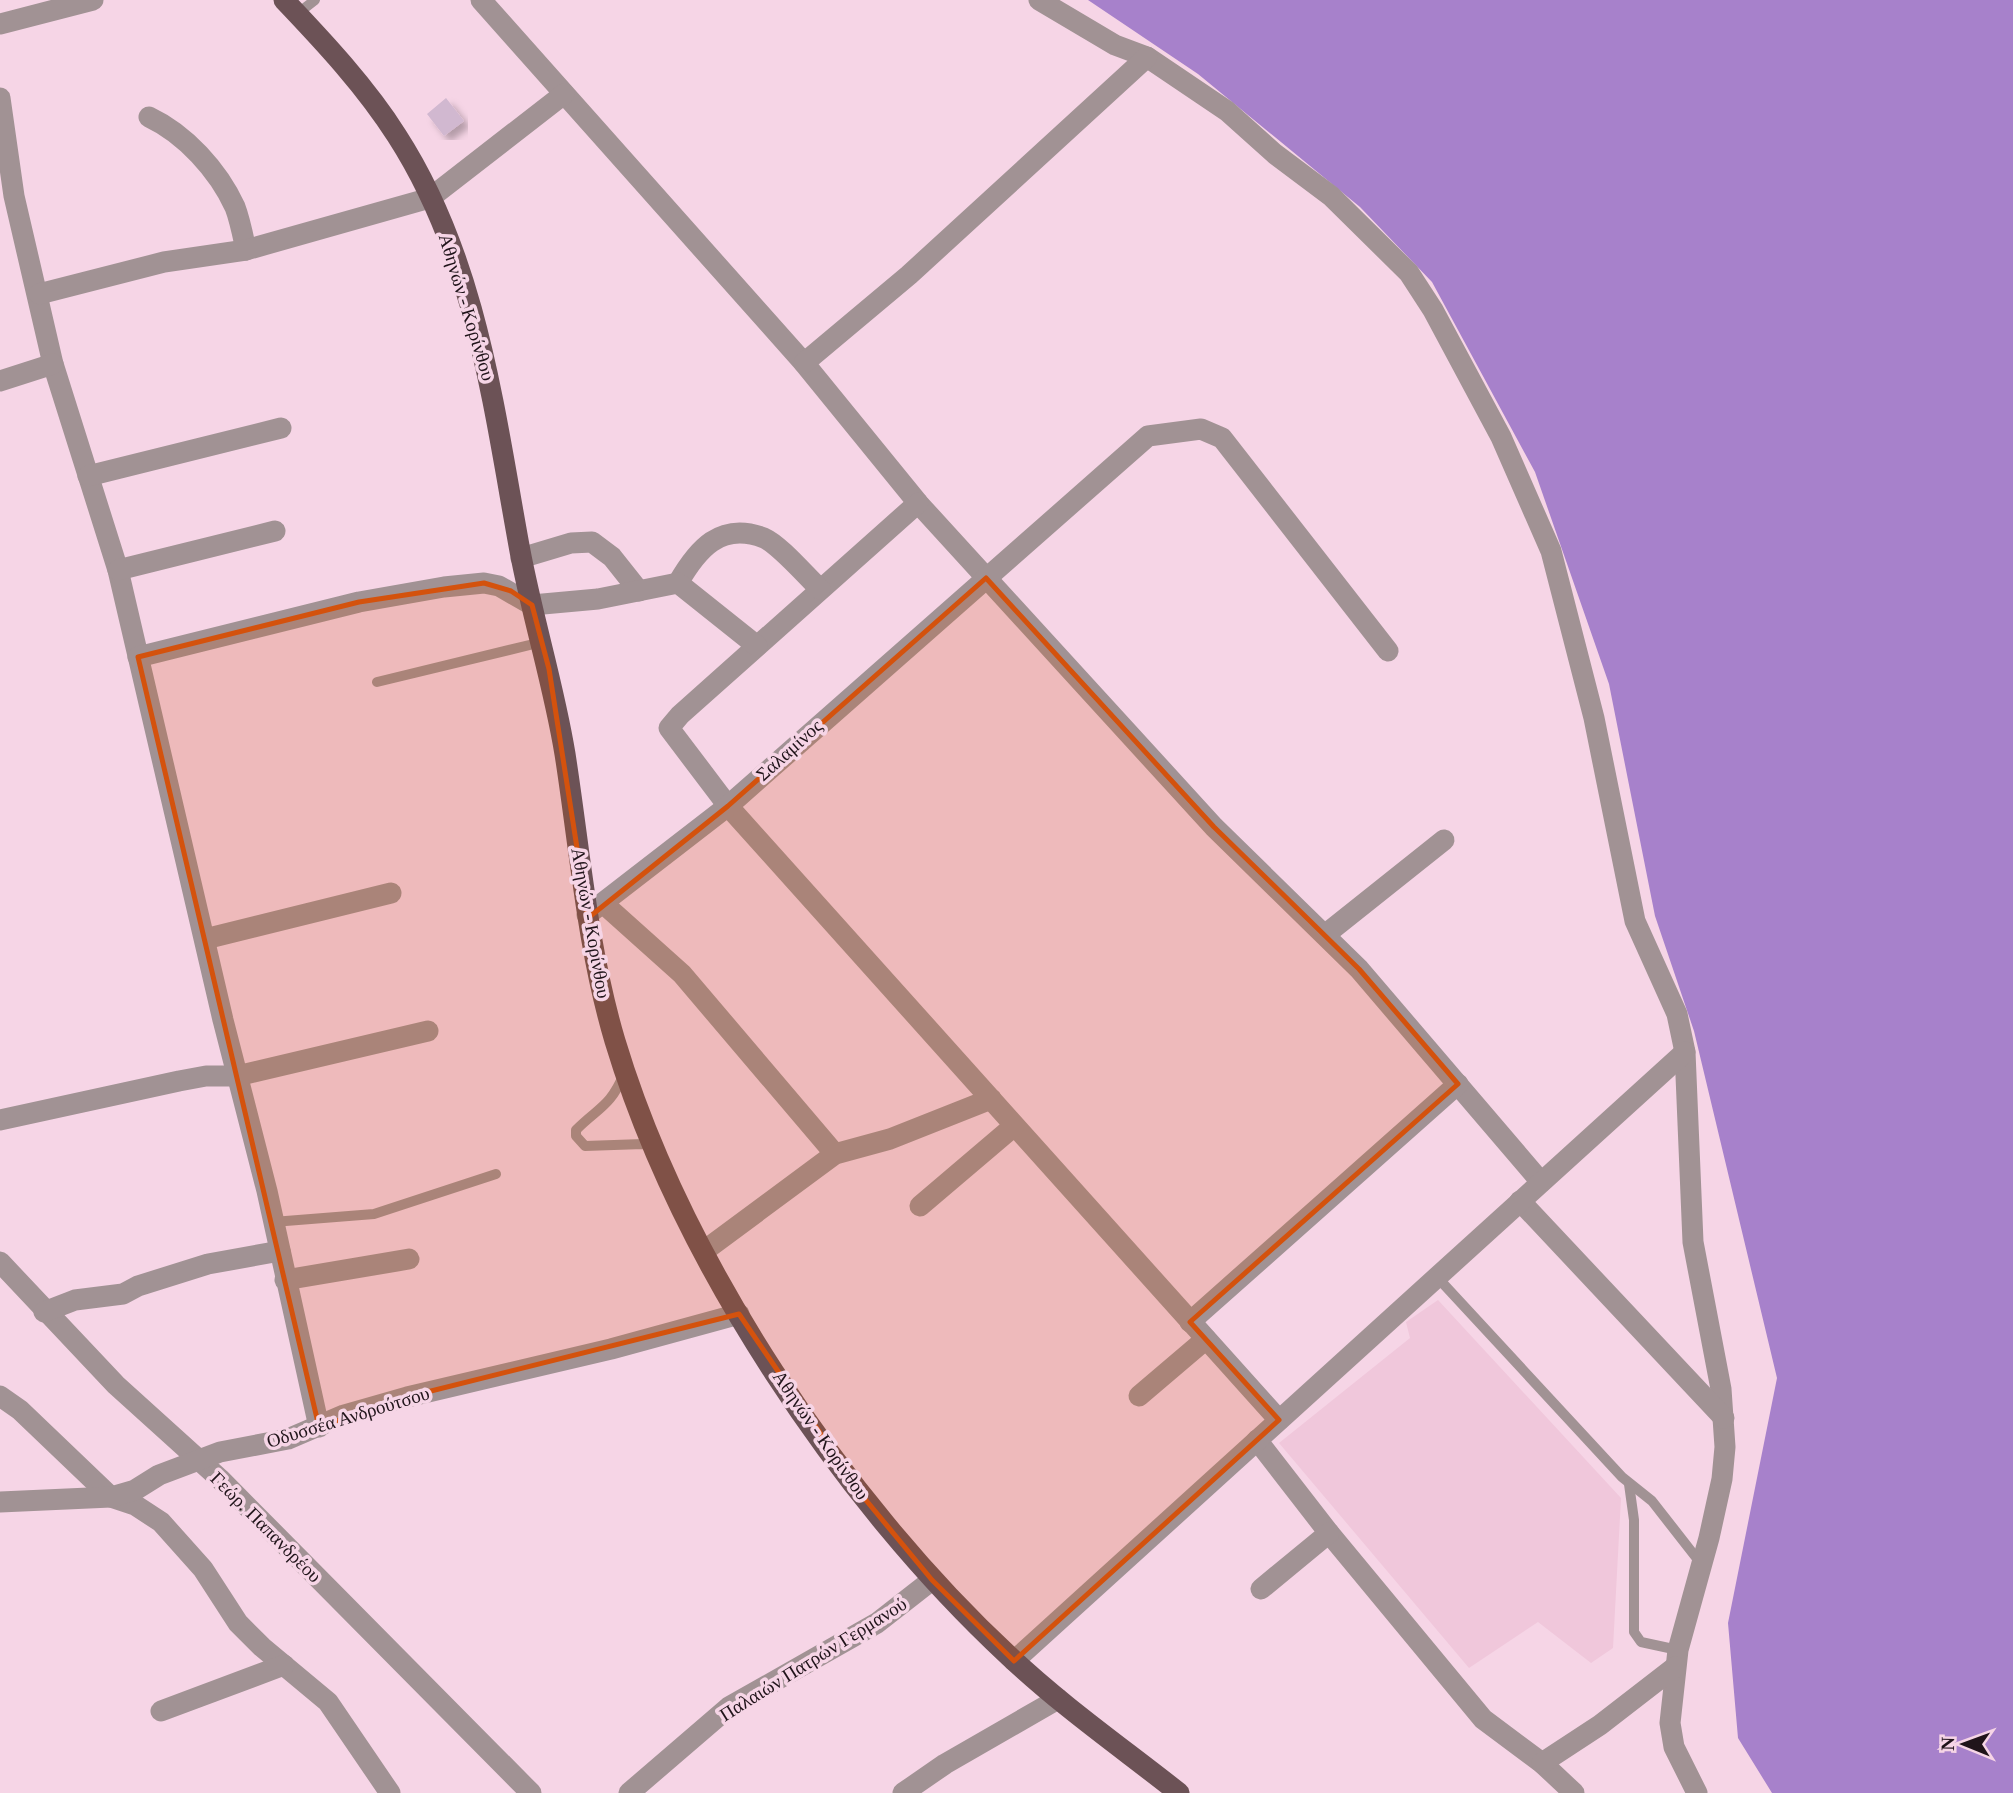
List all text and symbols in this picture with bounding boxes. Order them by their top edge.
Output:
street label: Αθηνών - Κορίνθου [435,231,499,383]
street label: Σαλαμίνος [752,715,827,785]
street label: Αθηνών - Κορίνθου [567,846,615,1000]
street label: Αθηνών - Κορίνθου [769,1366,873,1504]
street label: Οδυσσέα Ανδρούτσου [264,1382,432,1452]
street label: Γεώρ. Παπανδρέου [206,1467,326,1587]
street label: Παλαιών Πατρών Γερμανού [716,1593,910,1725]
north arrow [1929,1709,1999,1779]
text: N [1937,1736,1958,1751]

